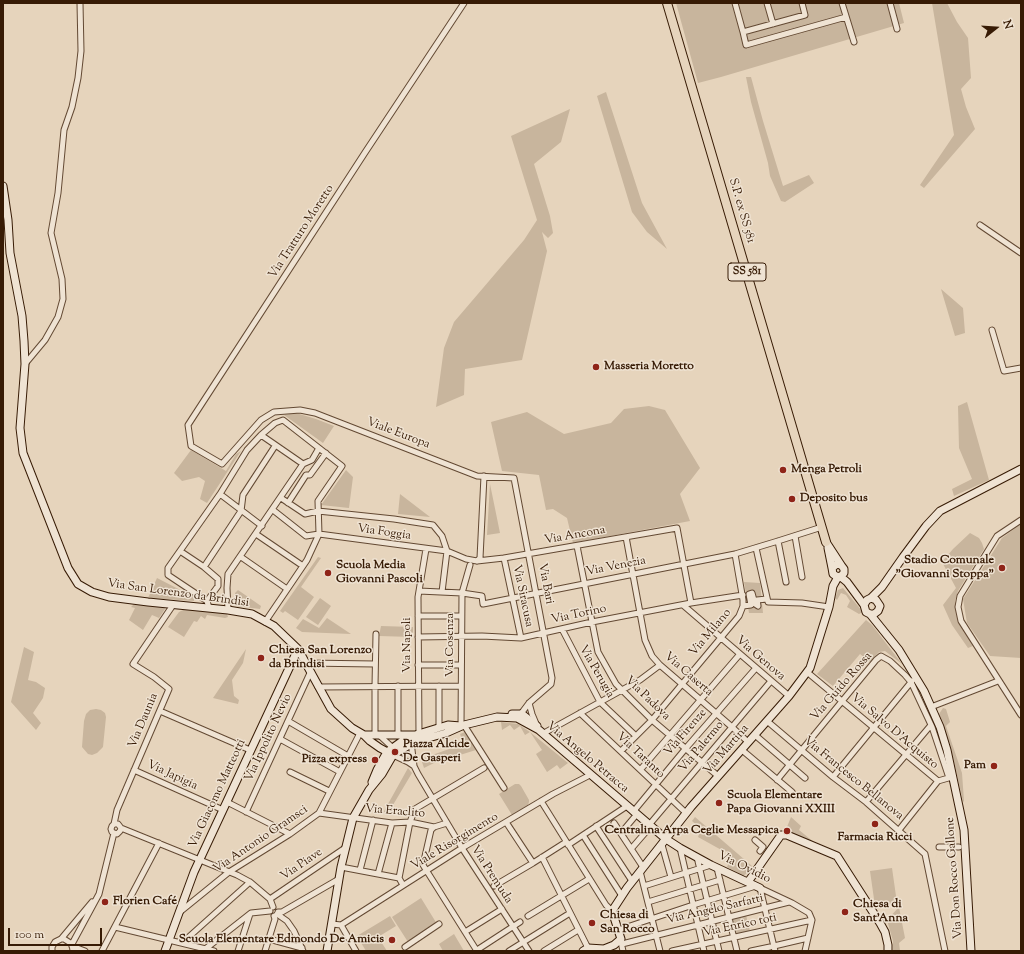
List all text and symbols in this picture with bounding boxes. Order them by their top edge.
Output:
north arrow [976,8,1016,48]
text: N [999,18,1016,31]
street label: S.P. ex SS 581 [725,177,757,245]
street label: Via Tratturo Moretto [266,182,338,282]
road number: SS 581 [728,263,766,281]
place label: Masseria Moretto [604,360,694,374]
marker: Masseria Moretto [591,362,601,372]
street label: Viale Europa [364,415,432,453]
place label: Menga Petroli [791,463,862,477]
marker: Menga Petroli [778,465,788,475]
place label: Deposito bus [800,492,868,506]
marker: Deposito bus [787,494,797,504]
street label: Via Foggia [356,522,412,544]
street label: Via Ancona [543,524,607,548]
street label: Via Venezia [585,554,647,580]
place label: Stadio Comunale "Giovanni Stoppa" [895,554,994,582]
place label: Scuola Media Giovanni Pascoli [336,559,423,587]
street label: Via Bari [534,562,556,606]
street label: Via Siracusa [508,563,536,629]
marker: Stadio Comunale "Giovanni Stoppa" [997,563,1007,573]
marker: Scuola Media Giovanni Pascoli [323,568,333,578]
street label: Via San Lorenzo da Brindisi [106,577,250,611]
street label: Via Torino [550,602,608,628]
street label: Via Milano [687,606,735,660]
street label: Via Cosenza [444,613,458,677]
street label: Via Napoli [401,617,415,673]
street label: Via Genova [732,634,788,684]
street label: Via Perugia [575,643,617,701]
place label: Chiesa San Lorenzo da Brindisi [269,644,372,672]
street label: Via Caserta [661,650,715,700]
street label: Via Guido Rossa [808,650,876,724]
marker: Chiesa San Lorenzo da Brindisi [256,653,266,663]
street label: Via Padova [621,674,673,724]
street label: Via Daunia [126,691,162,751]
street label: Via Salvo D'Acquisto [847,691,941,773]
street label: Via Ippolito Nevio [242,692,296,784]
street label: Via Firenze [662,707,710,759]
street label: Via Angelo Petracca [543,719,631,797]
street label: Via Palermo [676,719,728,775]
street label: Via Martina [701,722,753,778]
street label: Via Taranto [613,730,667,782]
street label: Via Francesco Bellanova [800,734,906,824]
street label: Via Giacomo Matteotti [186,737,250,851]
place label: Piazza Alcide De Gasperi [403,738,470,766]
marker: Piazza Alcide De Gasperi [390,747,400,757]
place label: Pizza express [302,753,367,767]
marker: Pizza express [370,755,380,765]
street label: Via Japigia [144,758,200,794]
place label: Pam [964,759,986,773]
marker: Pam [989,761,999,771]
place label: Scuola Elementare Papa Giovanni XXIII [727,789,835,817]
marker: Scuola Elementare Papa Giovanni XXIII [714,798,724,808]
street label: Via Eraclito [364,802,426,822]
street label: Via Antonio Gramsci [211,803,311,877]
street label: Viale Risorgimento [409,810,501,874]
street label: Via Don Rocco Gallone [944,817,966,939]
marker: Farmacia Ricci [870,819,880,829]
place label: Centralina Arpa Ceglie Messapica [604,824,779,838]
marker: Centralina Arpa Ceglie Messapica [782,826,792,836]
place label: Farmacia Ricci [838,831,912,845]
street label: Via Premuda [467,843,515,907]
street label: Via Piave [278,846,326,884]
street label: Via Ovidio [715,849,773,887]
street label: Via Angelo Sarfatti [665,892,765,928]
place label: Florien Café [113,895,177,909]
marker: Florien Café [100,897,110,907]
place label: Chiesa di Sant'Anna [853,898,908,926]
marker: Chiesa di Sant'Anna [840,907,850,917]
place label: Chiesa di San Rocco [600,909,655,937]
street label: Via Enrico toti [702,911,778,941]
marker: Chiesa di San Rocco [587,918,597,928]
scale bar [10,920,104,946]
text: 100 m [15,926,44,944]
place label: Scuola Elementare Edmondo De Amicis [179,933,384,947]
marker: Scuola Elementare Edmondo De Amicis [387,935,397,945]

